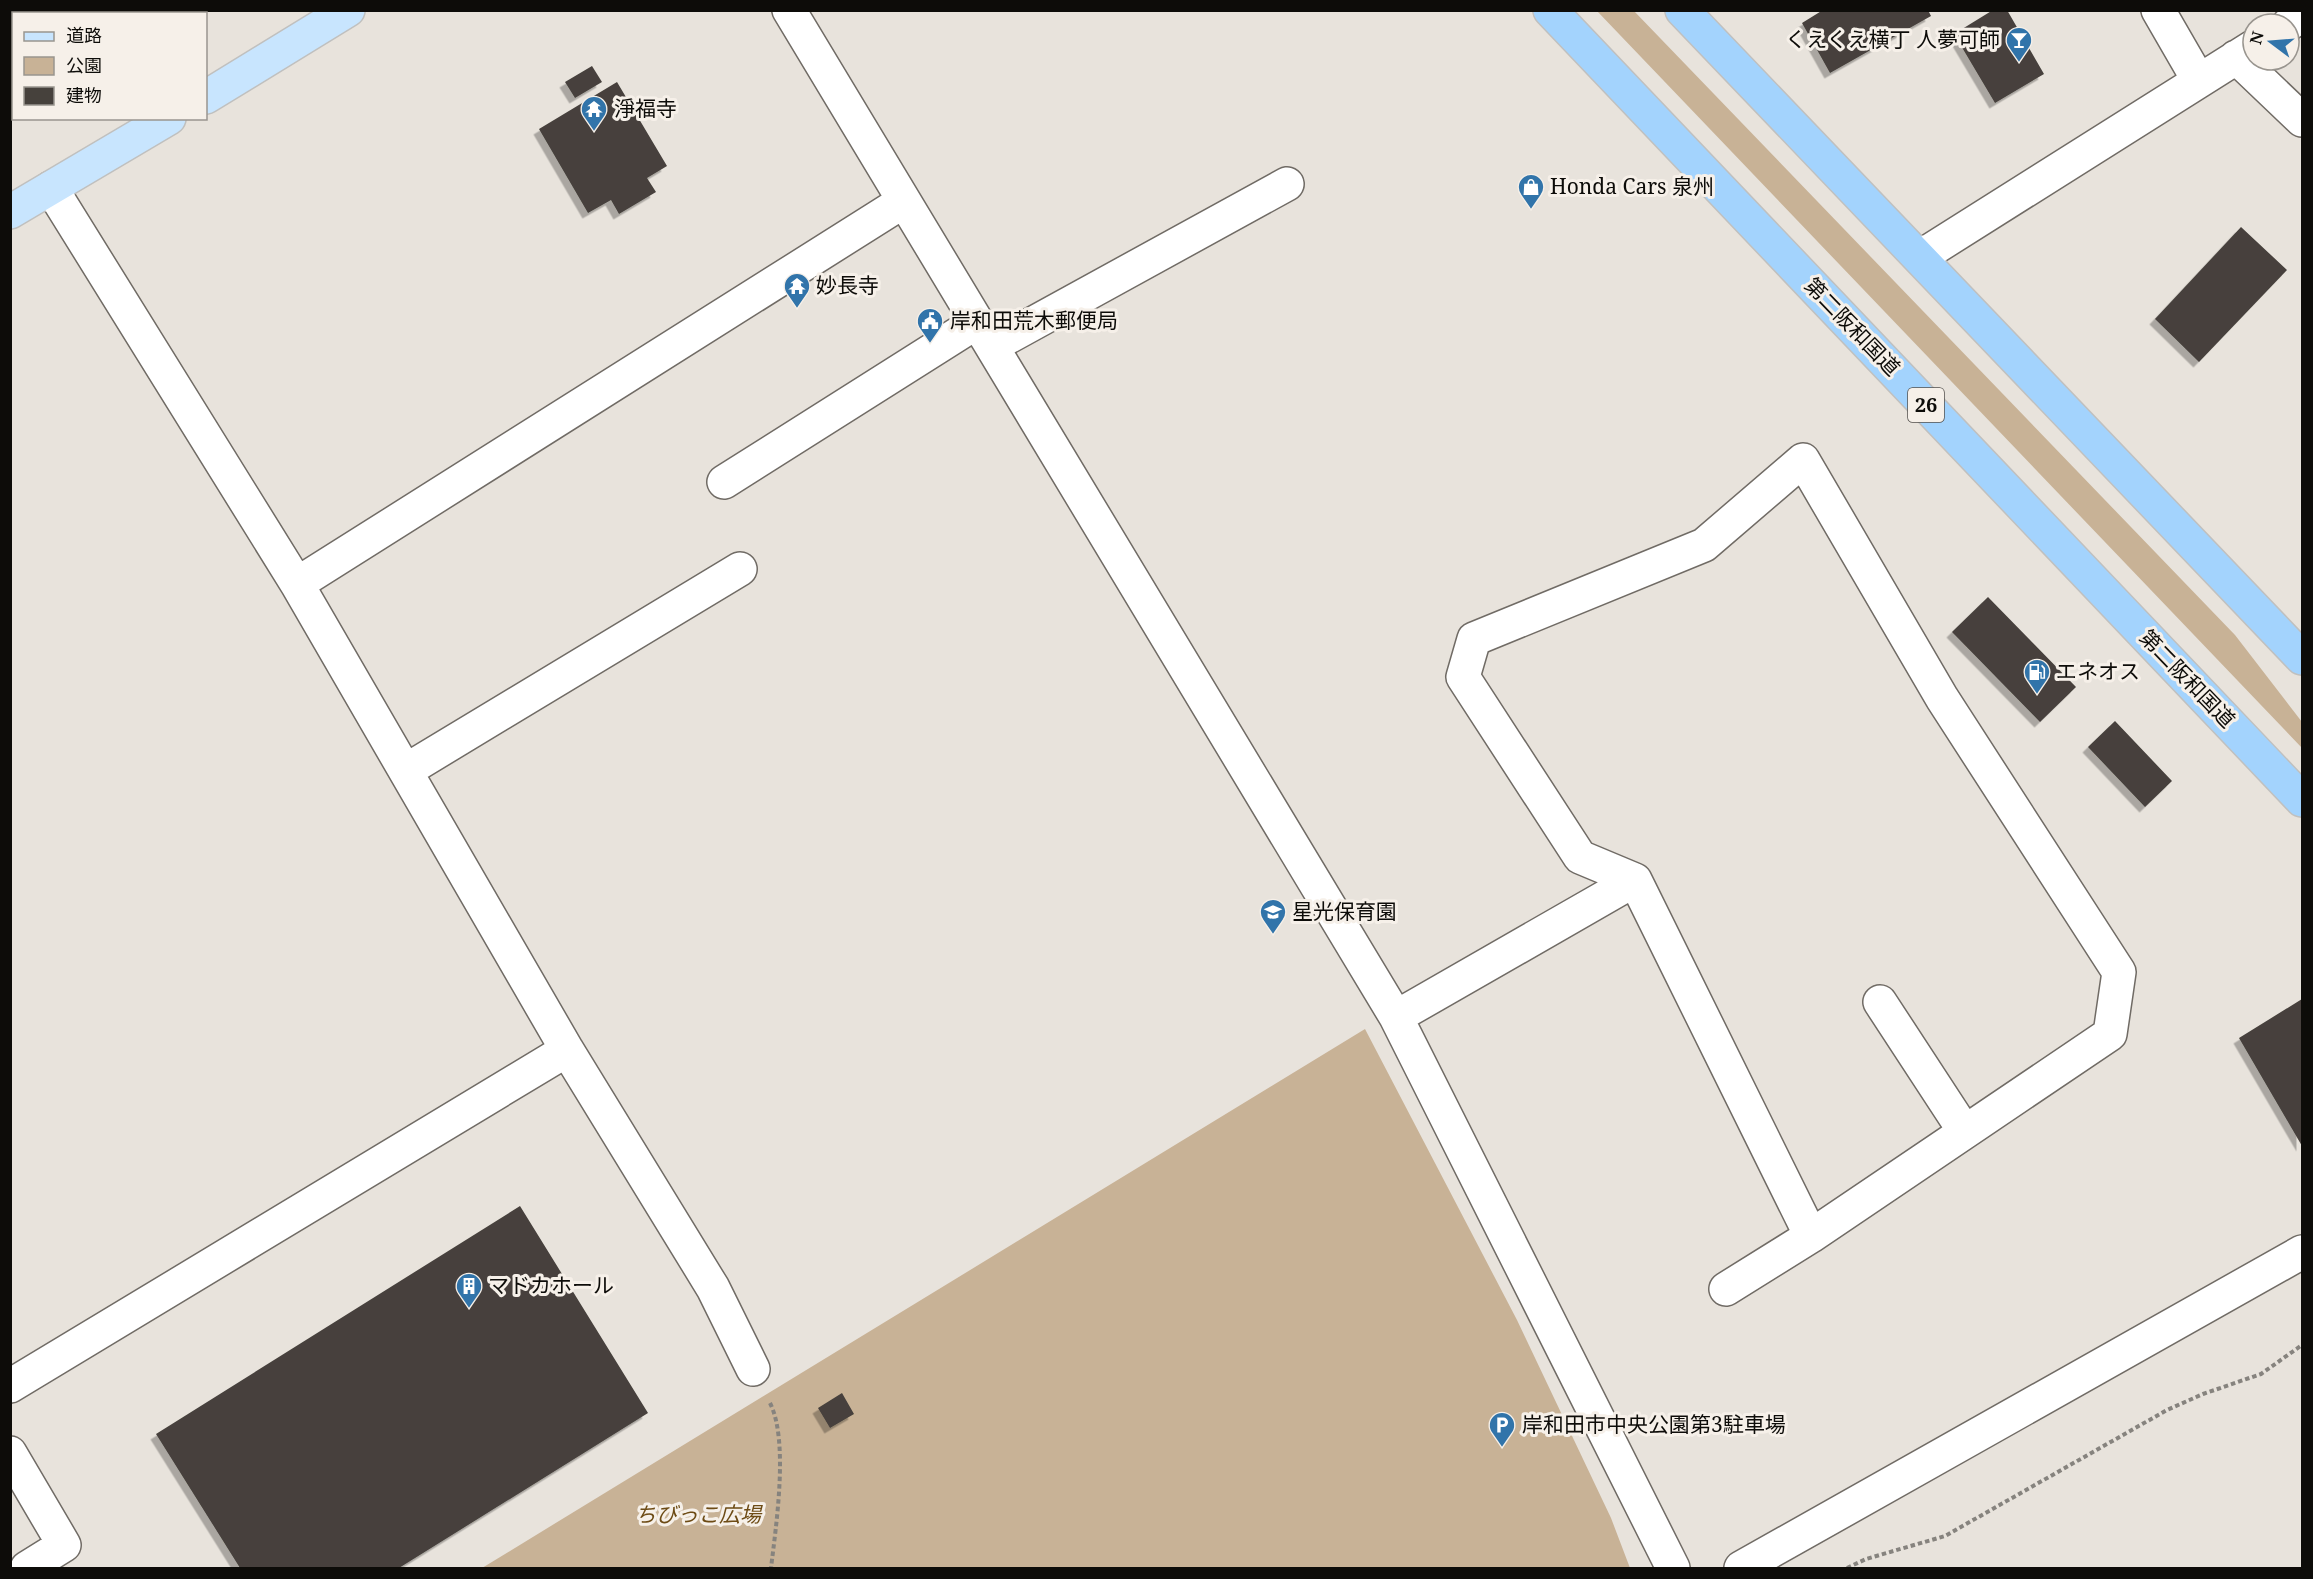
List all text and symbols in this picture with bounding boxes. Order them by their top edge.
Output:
legend [12,12,207,120]
north arrow [2241,12,2301,72]
text: 道路 [66,23,102,47]
place label: くえくえ横丁 人夢可師 [1785,25,2000,53]
bar icon: くえくえ横丁 人夢可師 [2004,25,2034,63]
text: N [2244,28,2269,47]
text: 公園 [66,53,102,77]
text: 建物 [66,83,102,107]
temple icon: 淨福寺 [579,94,609,132]
place label: 淨福寺 [614,94,677,122]
shop icon: Honda Cars 泉州 [1516,172,1546,210]
place label: Honda Cars 泉州 [1550,172,1714,200]
temple icon: 妙長寺 [782,271,812,309]
place label: 妙長寺 [816,271,879,299]
street label: 第二阪和国道 [1799,271,1907,381]
public building icon: 岸和田荒木郵便局 [915,306,945,344]
place label: 岸和田荒木郵便局 [950,306,1118,334]
road number: 26 [1908,388,1944,422]
street label: 第二阪和国道 [2134,623,2242,733]
fuel station icon: エネオス [2022,657,2052,695]
place label: エネオス [2056,657,2140,685]
school or university icon: 星光保育園 [1258,897,1288,935]
place label: 星光保育園 [1292,897,1397,925]
building icon: マドカホール [454,1271,484,1309]
place label: マドカホール [488,1271,614,1299]
parking icon: 岸和田市中央公園第3駐車場 [1487,1410,1517,1448]
place label: 岸和田市中央公園第3駐車場 [1522,1410,1786,1438]
park label: ちびっこ広場 [635,1500,763,1528]

